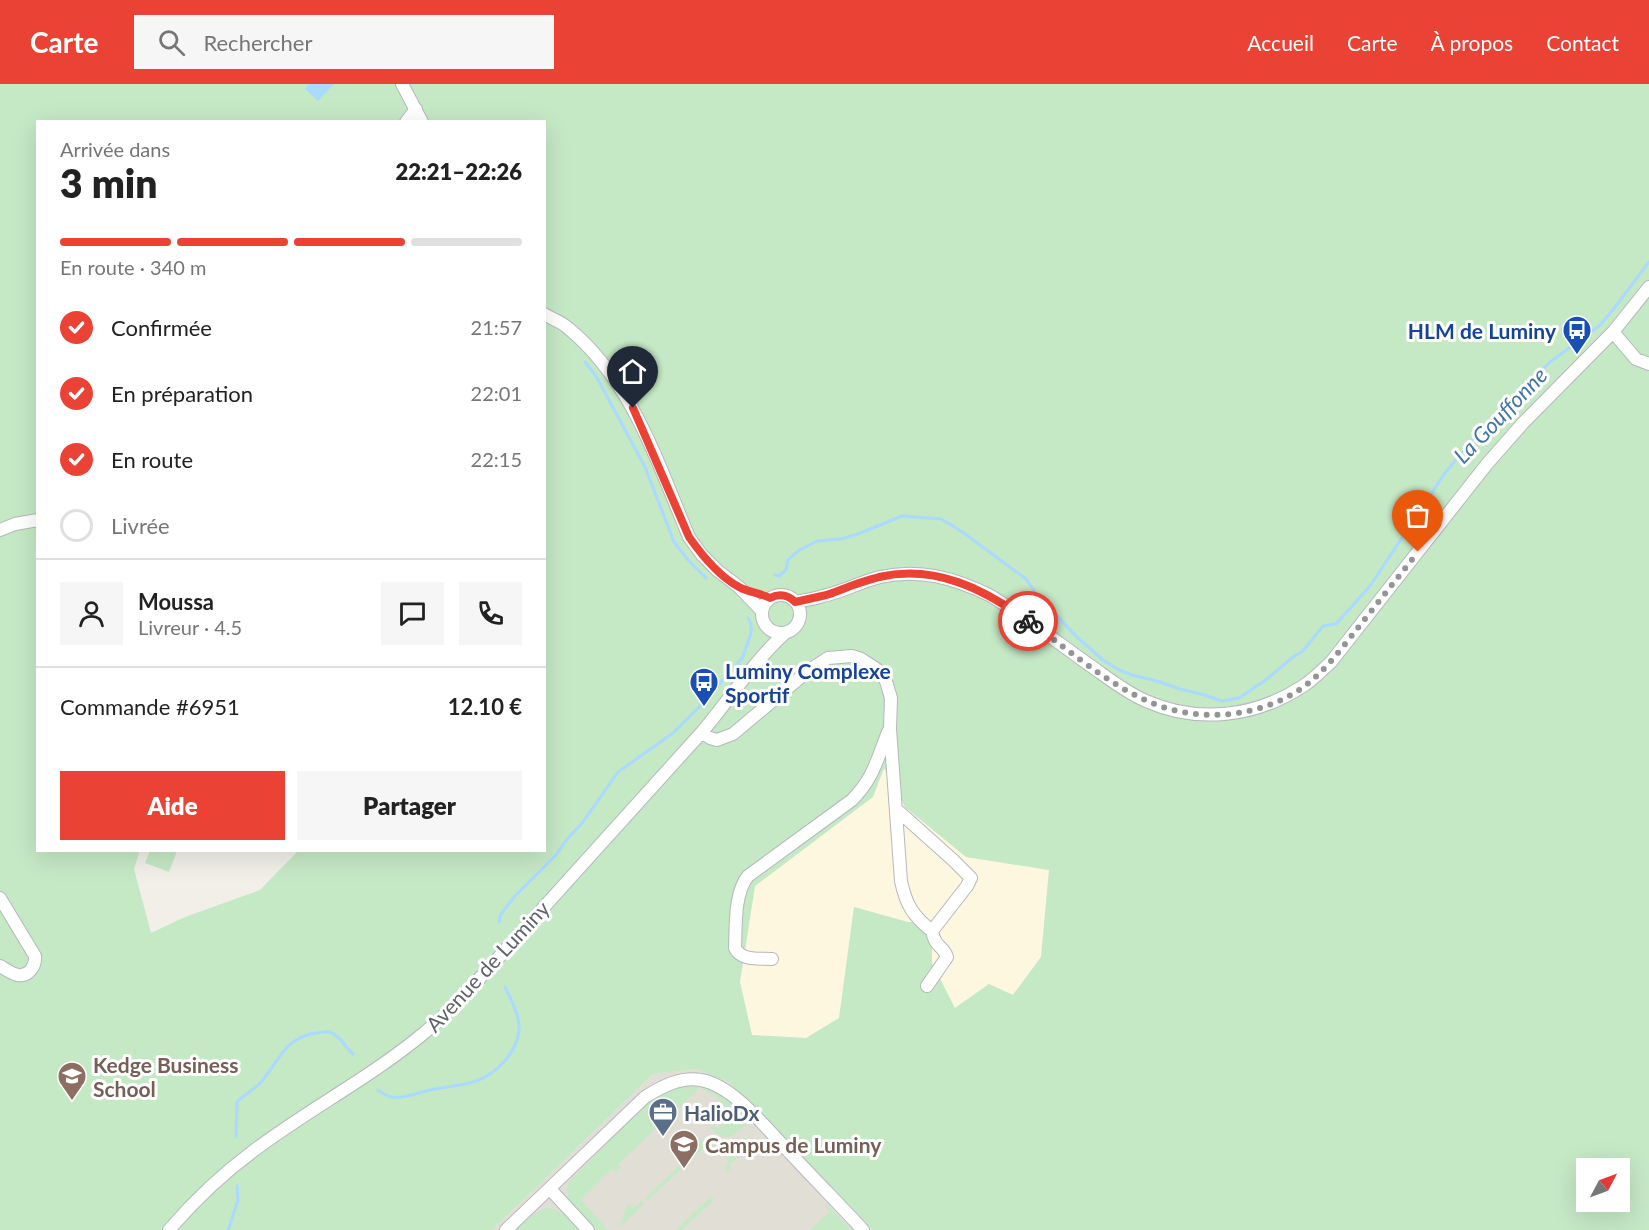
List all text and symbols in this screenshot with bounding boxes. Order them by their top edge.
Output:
search box [134,15,554,69]
text: Carte [30,25,98,59]
icon: search [155,26,188,59]
text: Rechercher [203,29,312,56]
text: Accueil [1247,30,1314,55]
text: Carte [1347,30,1398,55]
text: À propos [1431,30,1513,55]
text: Contact [1546,30,1619,55]
text: Arrivée dans [60,137,170,161]
text: 22:21–22:26 [396,158,522,185]
text: 3 min [60,160,157,206]
text: En route · 340 m [60,255,206,279]
icon: check [60,311,93,344]
text: Confirmée [111,314,212,341]
bus stop icon: HLM de Luminy [1561,314,1593,356]
text: 21:57 [471,315,522,339]
place label: HLM de Luminy [1408,318,1557,343]
pin [607,346,658,408]
icon: home [616,355,649,388]
water label: La Gouffonne [1448,361,1552,469]
icon: check [60,377,93,410]
text: En préparation [111,380,253,407]
text: 22:01 [471,381,522,405]
icon: check [60,443,93,476]
text: En route [111,446,193,473]
text: 22:15 [471,447,522,471]
pin [1392,490,1443,552]
icon: bag [1401,499,1434,532]
text: Livrée [111,512,170,539]
button: person [60,582,123,645]
button: chat [381,582,444,645]
button: phone [459,582,522,645]
text: Moussa [138,588,214,615]
courier [998,591,1058,651]
icon: bike [1012,605,1045,638]
text: Livreur · 4.5 [138,615,242,639]
place label: Luminy Complexe Sportif [725,658,891,707]
bus stop icon: Luminy Complexe Sportif [688,666,720,708]
text: Commande #6951 [60,693,240,720]
text: 12.10 € [448,693,522,720]
button: Aide [60,771,285,840]
button: Partager [297,771,522,840]
street label: Avenue de Luminy [420,895,554,1037]
place label: Kedge Business School [93,1052,239,1101]
school or university icon: Kedge Business School [56,1060,88,1102]
office icon: HalioDx [647,1096,679,1138]
place label: HalioDx [684,1100,760,1125]
school or university icon: Campus de Luminy [668,1128,700,1170]
place label: Campus de Luminy [705,1132,882,1157]
north arrow [1576,1158,1630,1212]
map controls [1576,1158,1630,1212]

